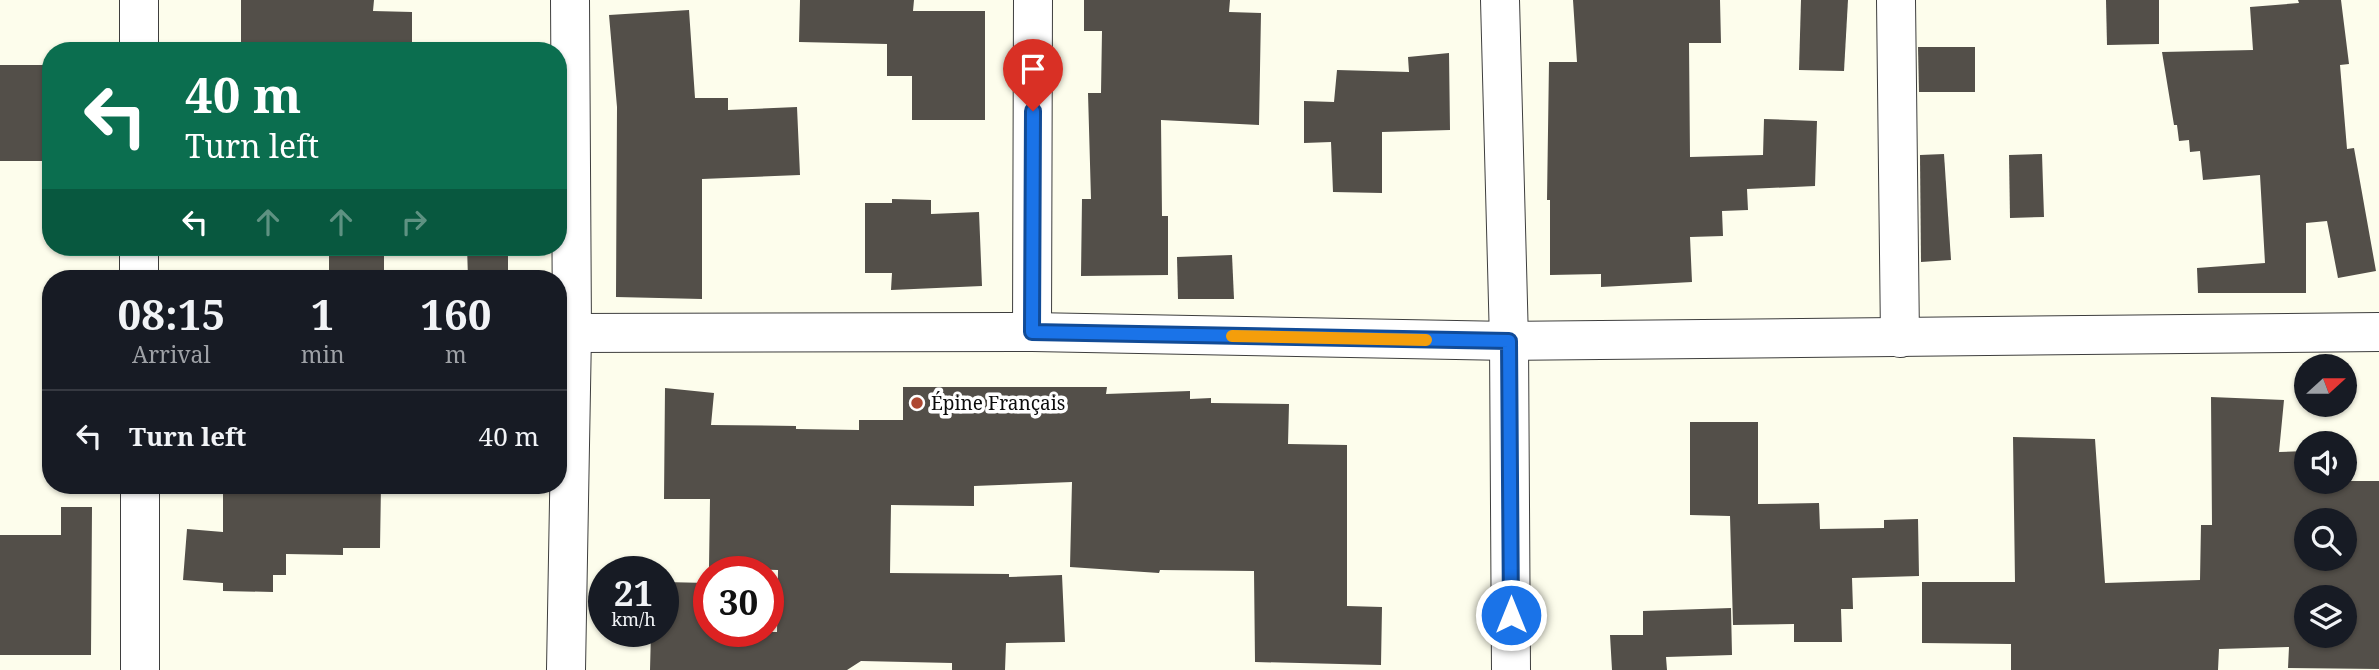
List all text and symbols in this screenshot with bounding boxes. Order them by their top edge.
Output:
pin [1003,39,1063,111]
icon: arrive [1014,50,1052,88]
text: 40 m [185,61,301,127]
icon: left [70,70,161,161]
text: Turn left [185,124,319,167]
icon: left [176,203,214,241]
icon: ahead [249,203,287,241]
icon: ahead [322,203,360,241]
icon: right [395,203,433,241]
text: 08:15 [118,285,225,342]
text: 1 [311,285,335,342]
text: 160 [420,285,491,342]
text: Arrival [132,338,211,370]
text: min [301,338,345,370]
text: m [445,338,467,370]
north arrow [2294,354,2357,416]
map controls [2294,354,2357,648]
place label: Épine Français [931,390,1065,416]
marker: Épine Français [909,395,925,411]
icon: left [70,417,108,455]
text: Turn left [129,418,246,454]
text: 40 m [479,418,539,454]
button: sound [2294,431,2357,494]
button: search [2294,508,2357,571]
speed limit sign: 30 [693,556,784,647]
text: 21 [614,569,653,616]
position arrow [1474,578,1548,652]
button: layers [2294,585,2357,648]
text: km/h [611,607,656,631]

